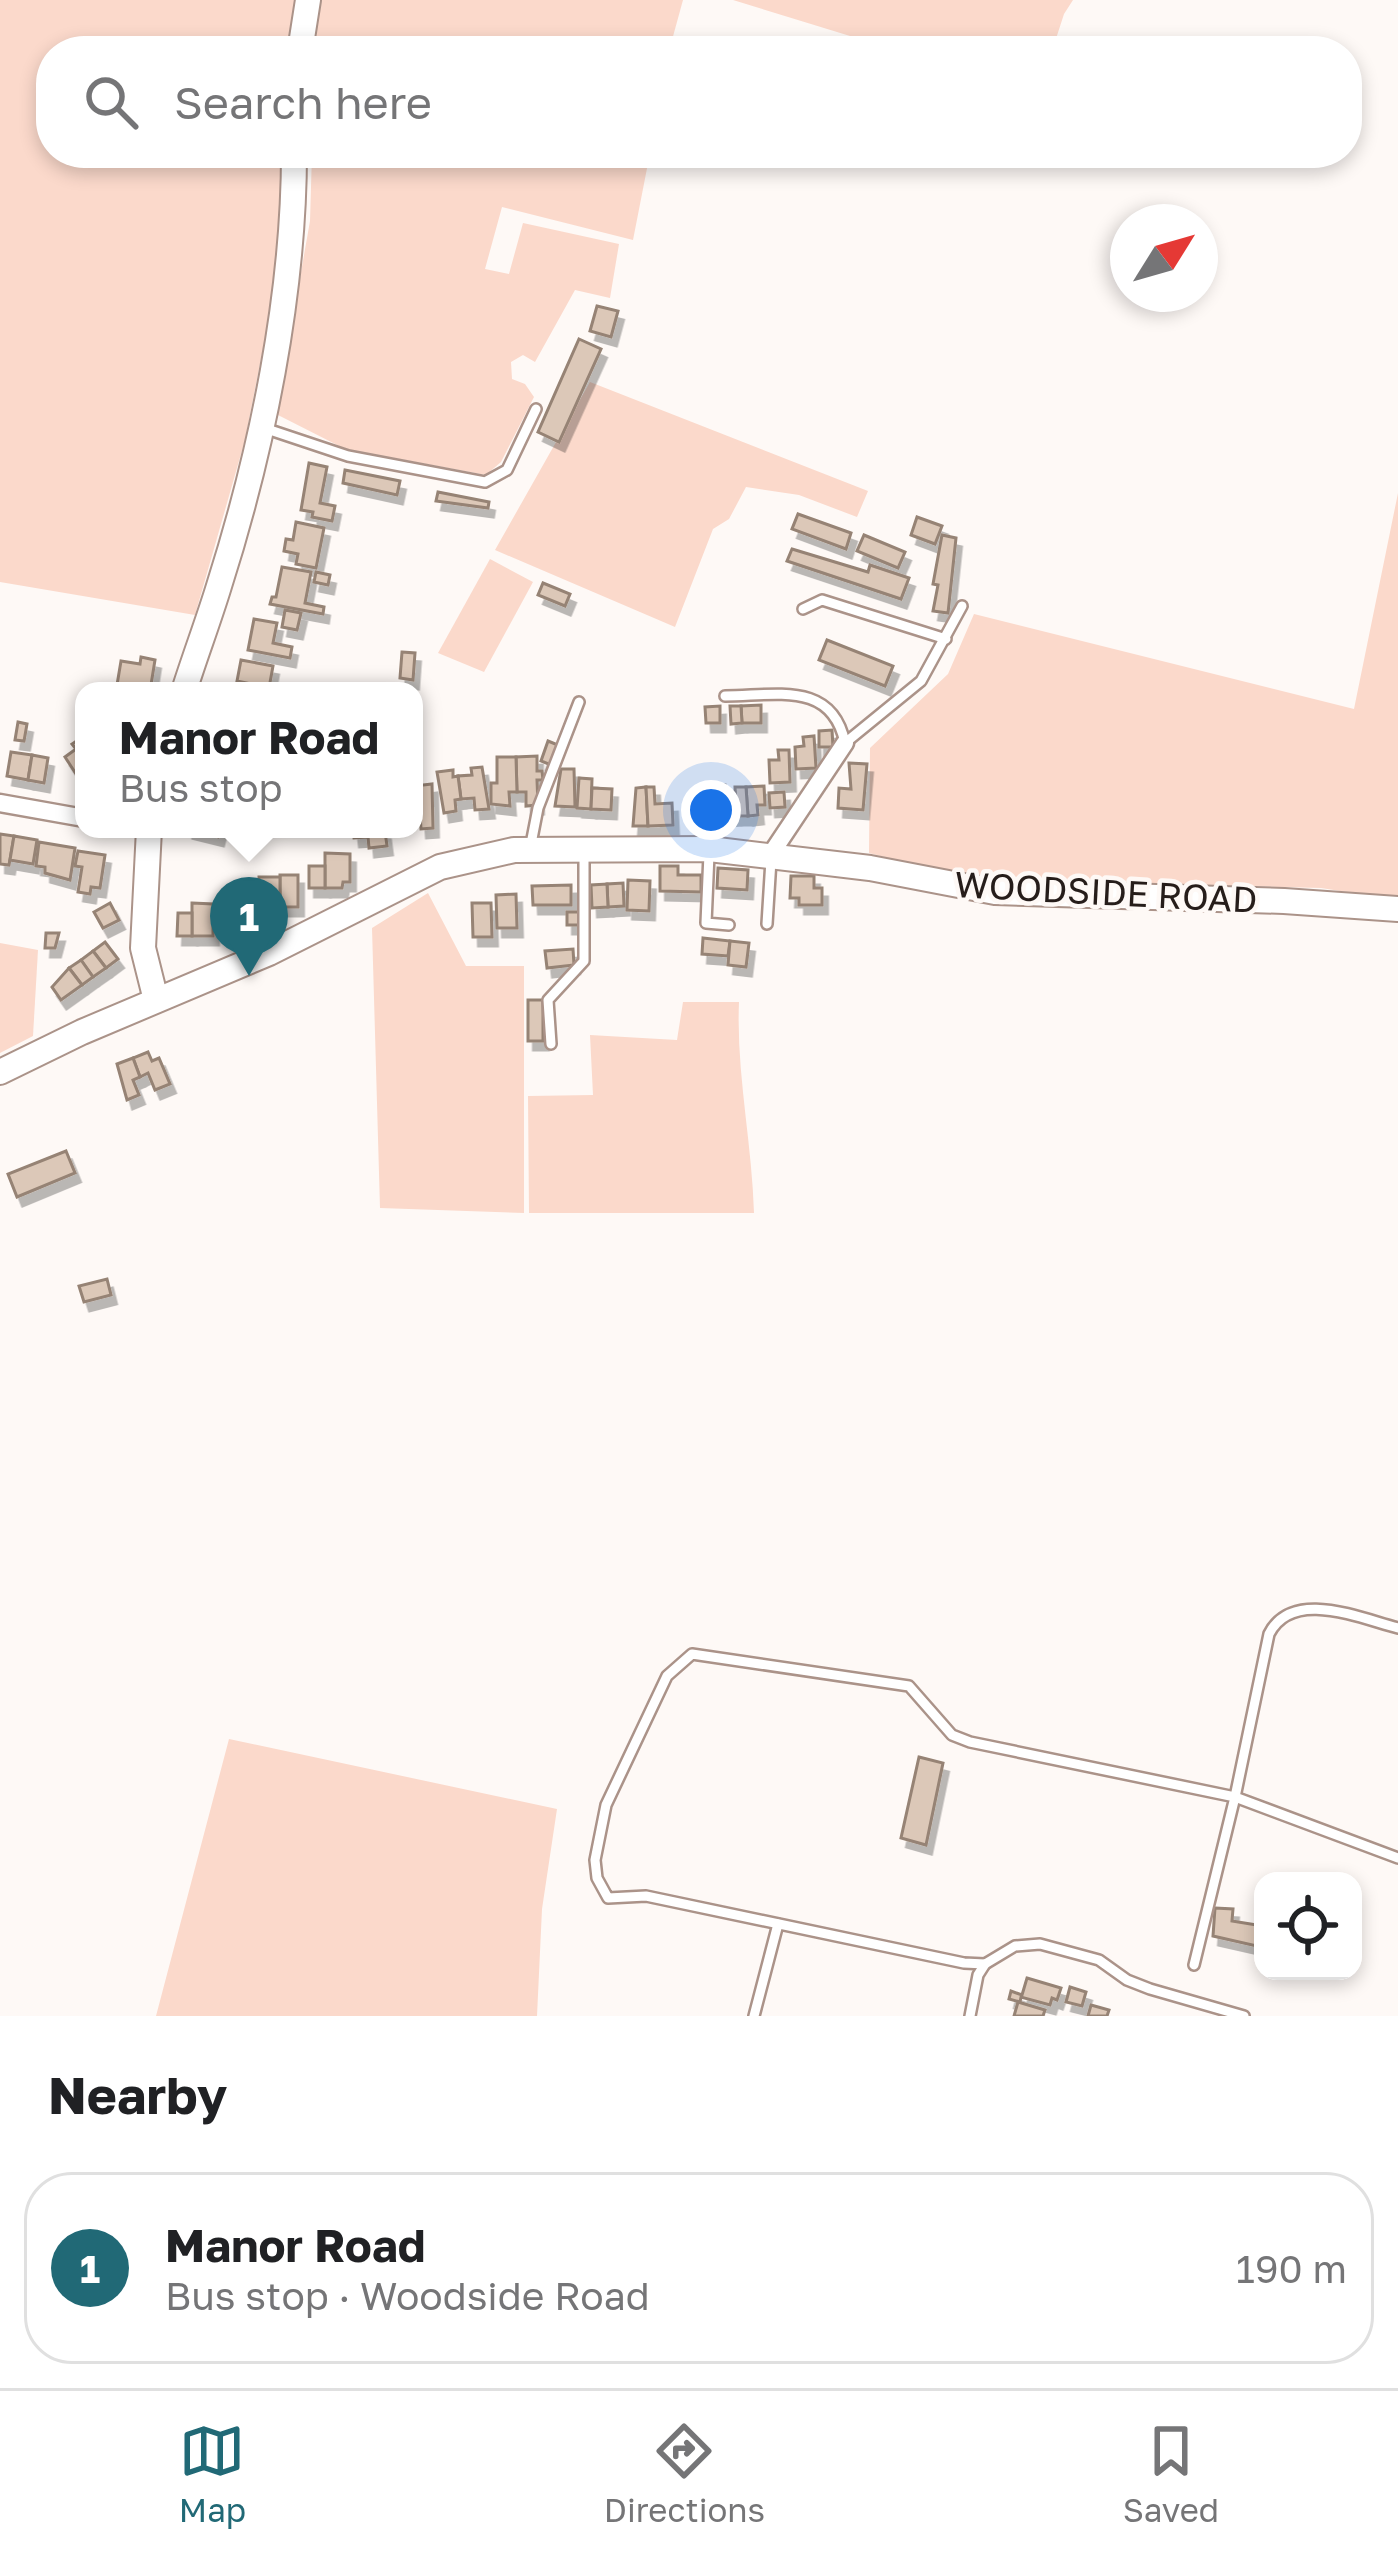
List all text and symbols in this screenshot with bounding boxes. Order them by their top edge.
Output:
search box [36,36,1362,168]
icon: search [78,69,144,135]
text: Search here [174,75,432,129]
north arrow [1110,204,1218,312]
popup [75,682,423,838]
text: Manor Road [119,710,379,764]
text: Bus stop [119,764,283,811]
your location [681,780,741,840]
street label: WOODSIDE ROAD [954,862,1258,921]
pin: 1 [210,877,288,976]
map controls [1254,1872,1362,1980]
button: locate [1254,1872,1362,1980]
text: Nearby [48,2064,227,2125]
text: Manor Road [165,2218,426,2272]
text: 1 [80,2245,100,2292]
text: 190 m [1236,2245,1347,2292]
text: Bus stop · Woodside Road [165,2272,650,2319]
tab: Map [179,2418,246,2529]
tab: Directions [604,2418,765,2529]
tab: Saved [1123,2418,1219,2529]

